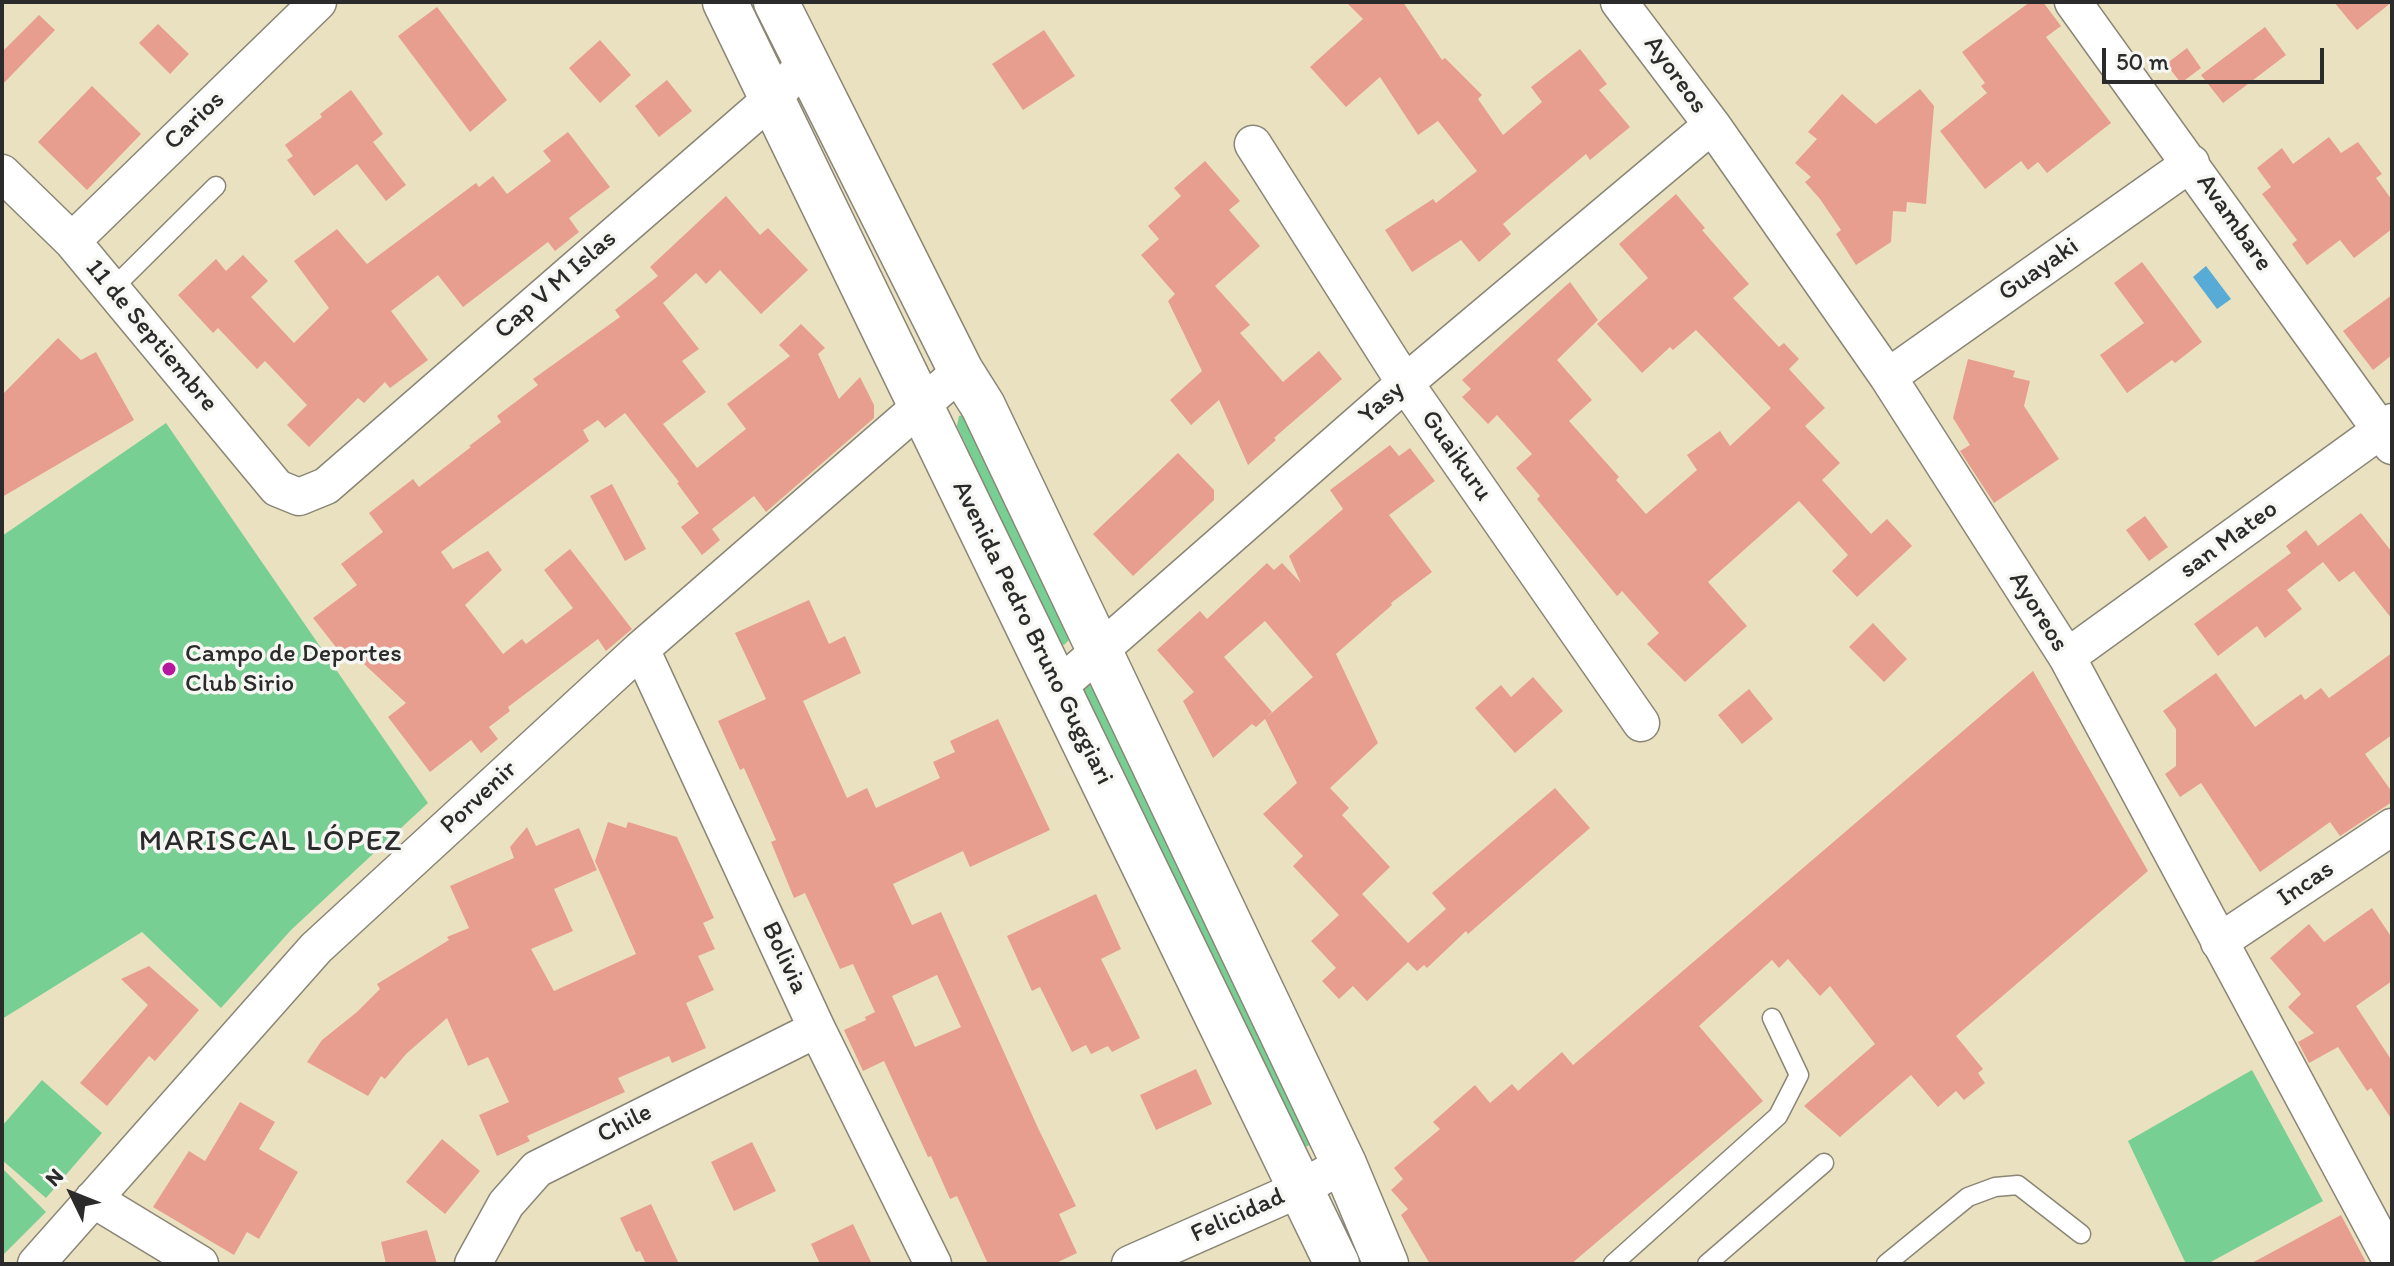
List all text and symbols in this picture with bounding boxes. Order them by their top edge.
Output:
street label: Ayoreos [1636,30,1714,120]
scale bar [2106,32,2328,82]
text: 50 m [2116,47,2169,76]
street label: Carios [158,85,232,157]
street label: Avambare [2189,168,2279,278]
street label: Cap V M Islas [489,224,623,346]
street label: Guayaki [1993,231,2085,309]
street label: 11 de Septiembre [78,253,224,419]
street label: Yasy [1353,375,1411,431]
street label: Guaikuru [1414,405,1498,507]
street label: Avenida Pedro Bruno Guggiari [945,476,1119,790]
street label: san Mateo [2174,494,2284,586]
street label: Ayoreos [2001,566,2075,658]
place label: Campo de Deportes Club Sirio [185,638,402,700]
marker: Campo de Deportes Club Sirio [160,660,178,678]
street label: Porvenir [434,755,524,841]
district label: MARISCAL LÓPEZ [140,824,402,860]
street label: Incas [2272,854,2340,914]
street label: Bolivia [754,917,814,999]
street label: Chile [592,1097,658,1151]
north arrow [32,1154,112,1234]
text: N [39,1163,69,1192]
street label: Felicidad [1186,1182,1290,1250]

